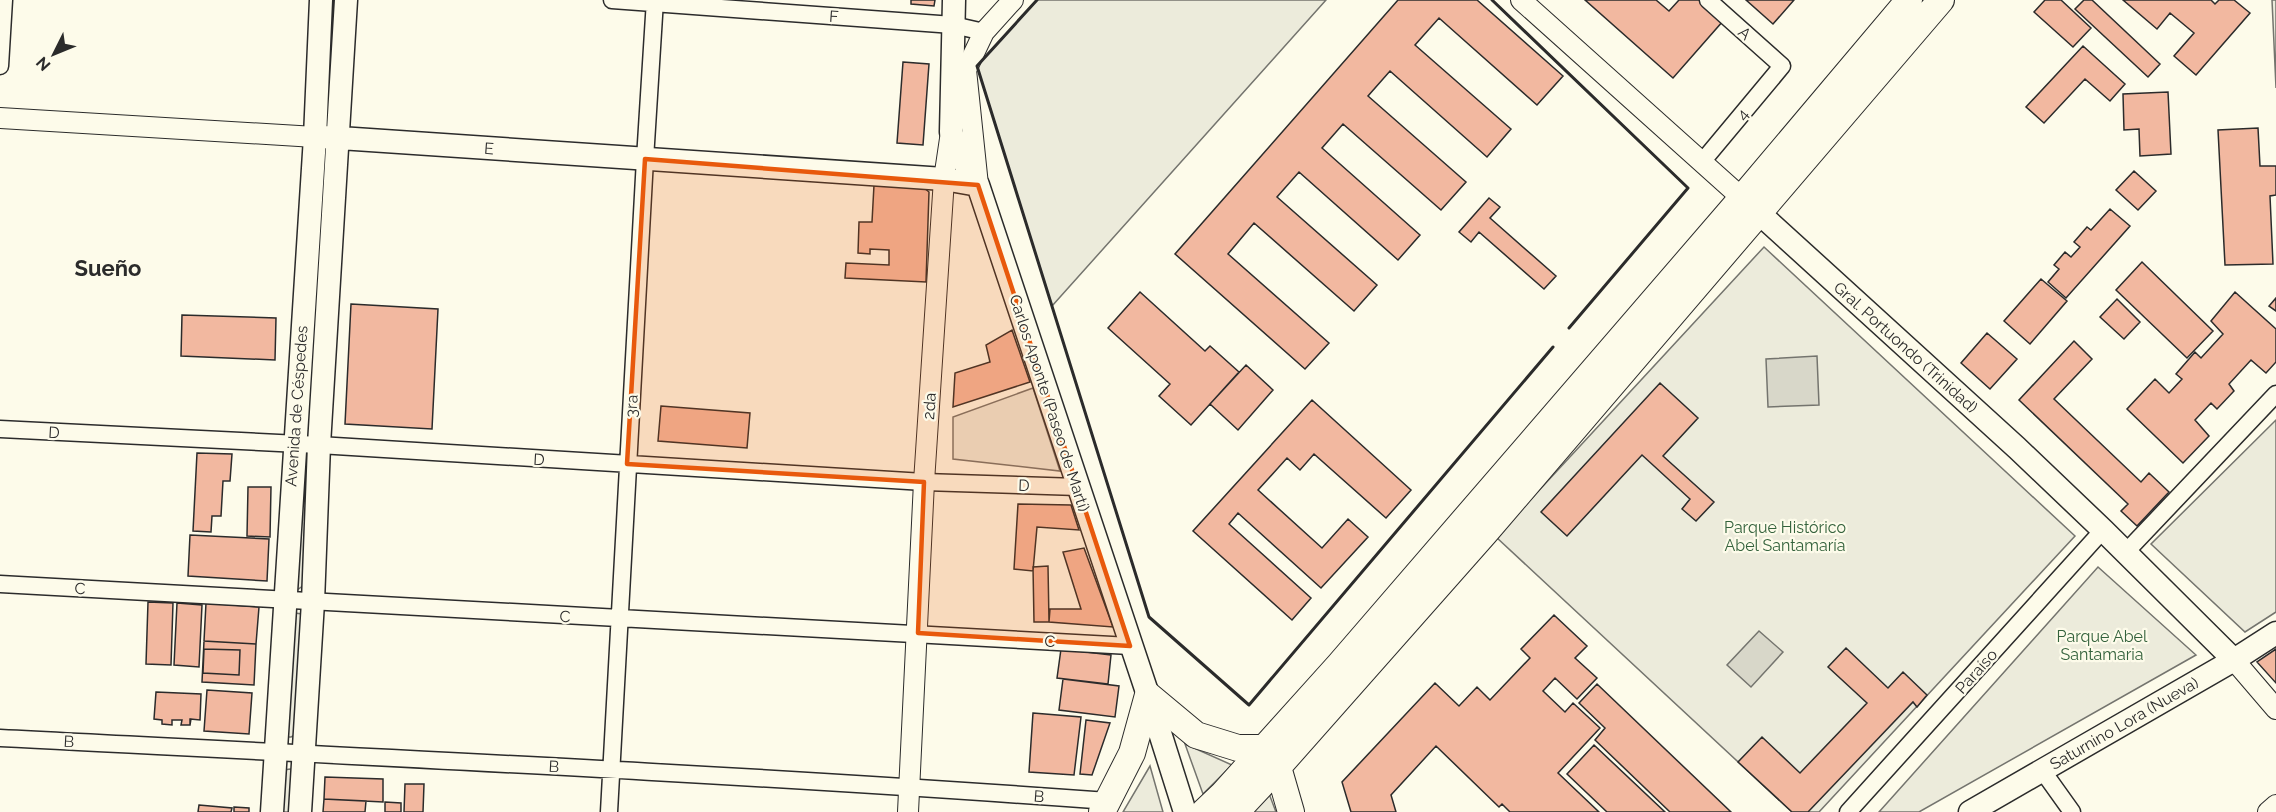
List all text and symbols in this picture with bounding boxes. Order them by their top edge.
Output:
street label: F [829,7,839,26]
street label: A [1734,23,1755,44]
north arrow [24,24,84,84]
text: N [32,53,55,75]
street label: 4 [1732,105,1753,124]
street label: E [483,139,495,158]
district label: Sueño [75,255,141,281]
street label: Gral. Portuondo (Trinidad) [1830,278,1981,417]
street label: Carlos Aponte (Paseo de Martí) [1005,292,1094,514]
street label: Avenida de Céspedes [281,325,312,487]
street label: 2da [919,392,940,420]
street label: 3ra [621,394,642,418]
street label: D [48,423,60,442]
street label: D [533,450,545,469]
street label: D [1018,476,1030,495]
park label: Parque Histórico Abel Santamaría [1724,518,1846,555]
street label: C [74,579,86,598]
street label: C [559,607,571,626]
park label: Parque Abel Santamaria [2057,627,2148,664]
street label: C [1044,632,1056,651]
street label: Paraíso [1951,645,2001,698]
street label: Saturnino Lora (Nueva) [2047,673,2202,774]
street label: B [63,732,75,751]
street label: B [548,757,560,776]
street label: B [1033,787,1045,806]

